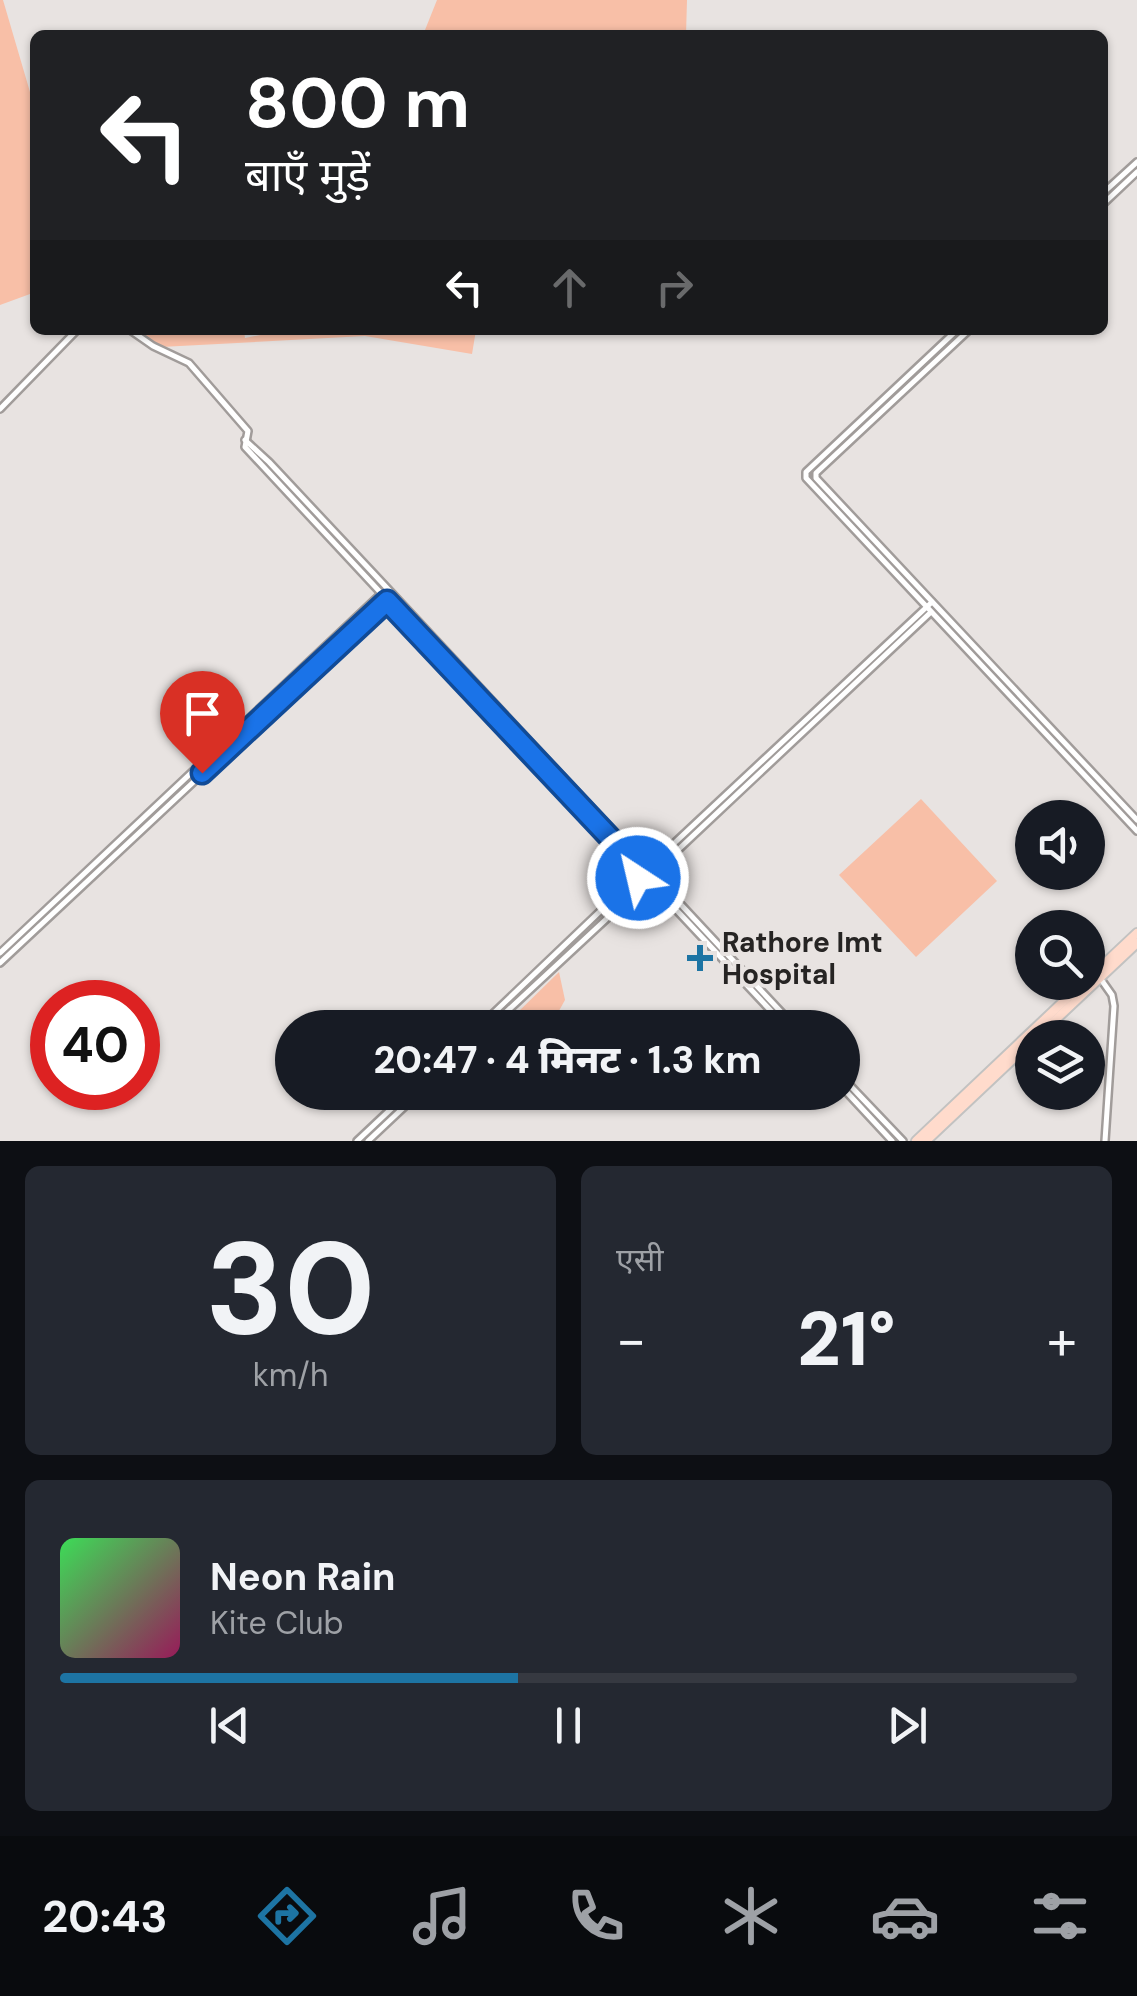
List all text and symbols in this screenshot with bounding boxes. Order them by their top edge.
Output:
text: 800 m [245,58,470,149]
icon: left [80,70,210,200]
text: बाएँ मुड़ें [245,146,370,205]
icon: left [437,260,492,315]
icon: ahead [542,260,597,315]
icon: right [647,260,702,315]
pin [160,671,245,774]
icon: arrive [175,686,230,741]
map controls [1015,800,1105,1110]
button: sound [1015,800,1105,890]
position arrow [586,826,690,930]
button: search [1015,910,1105,1000]
place label: Rathore Imt Hospital [722,924,883,993]
marker: Rathore Imt Hospital [687,945,713,971]
speed limit sign: 40 [30,980,160,1110]
button: layers [1015,1020,1105,1110]
text: 20:47 · 4 मिनट · 1.3 km [373,1035,762,1085]
text: 30 [206,1204,375,1373]
text: एसी [616,1239,664,1281]
text: 21° [797,1291,896,1388]
text: − [616,1304,646,1376]
text: + [1047,1304,1077,1376]
text: km/h [253,1354,328,1396]
text: Neon Rain [210,1552,395,1602]
text: Kite Club [210,1602,344,1644]
icon: previous [202,1698,257,1753]
icon: pause [541,1698,596,1753]
icon: next [880,1698,935,1753]
icon: directions [252,1881,322,1951]
icon: music [407,1881,477,1951]
icon: phone [561,1881,631,1951]
icon: climate [716,1881,786,1951]
icon: car [870,1881,940,1951]
icon: filters [1025,1881,1095,1951]
text: 20:43 [42,1887,168,1946]

